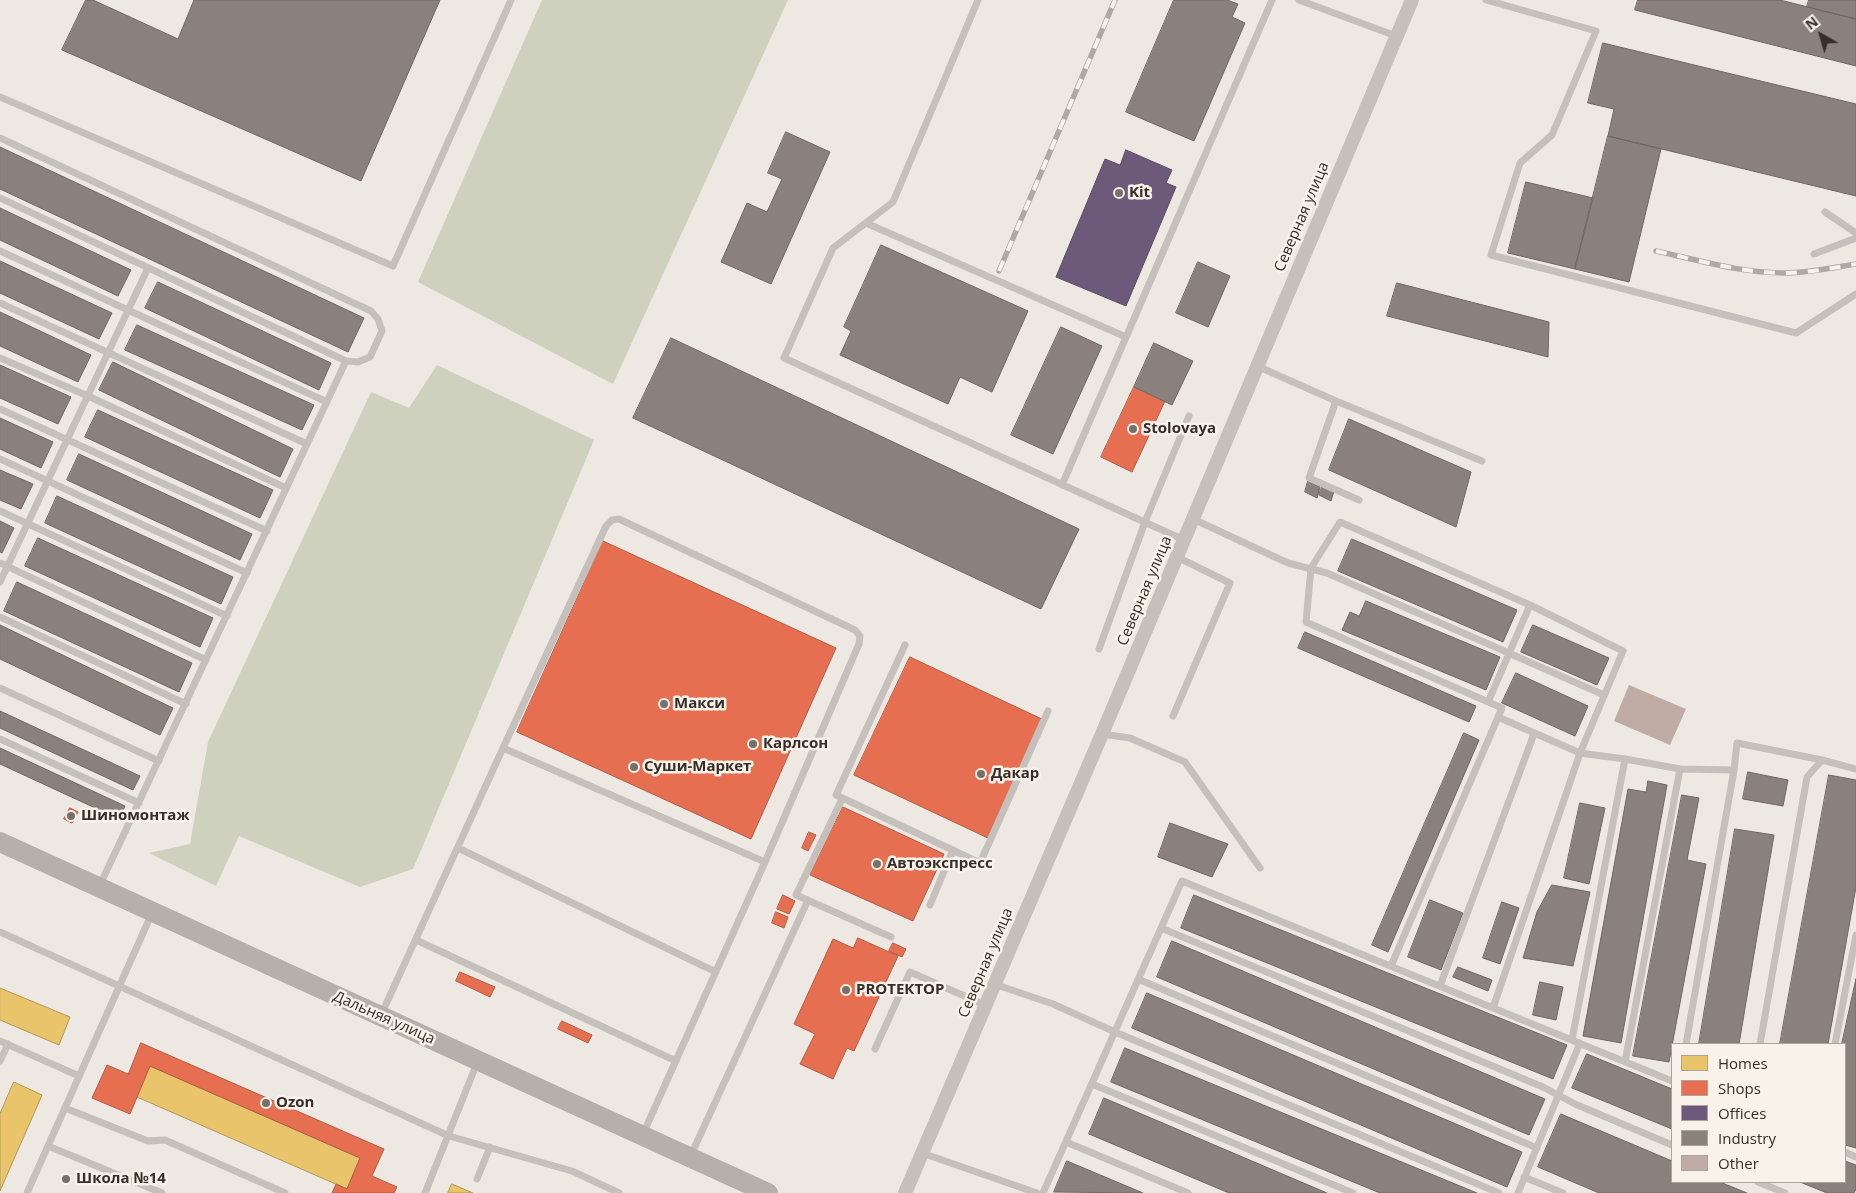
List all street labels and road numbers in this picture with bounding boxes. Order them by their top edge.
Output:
street label: Северная улица [1271,159,1333,275]
street label: Северная улица [1114,533,1176,649]
street label: Северная улица [955,905,1017,1021]
street label: Дальняя улица [330,988,438,1048]

